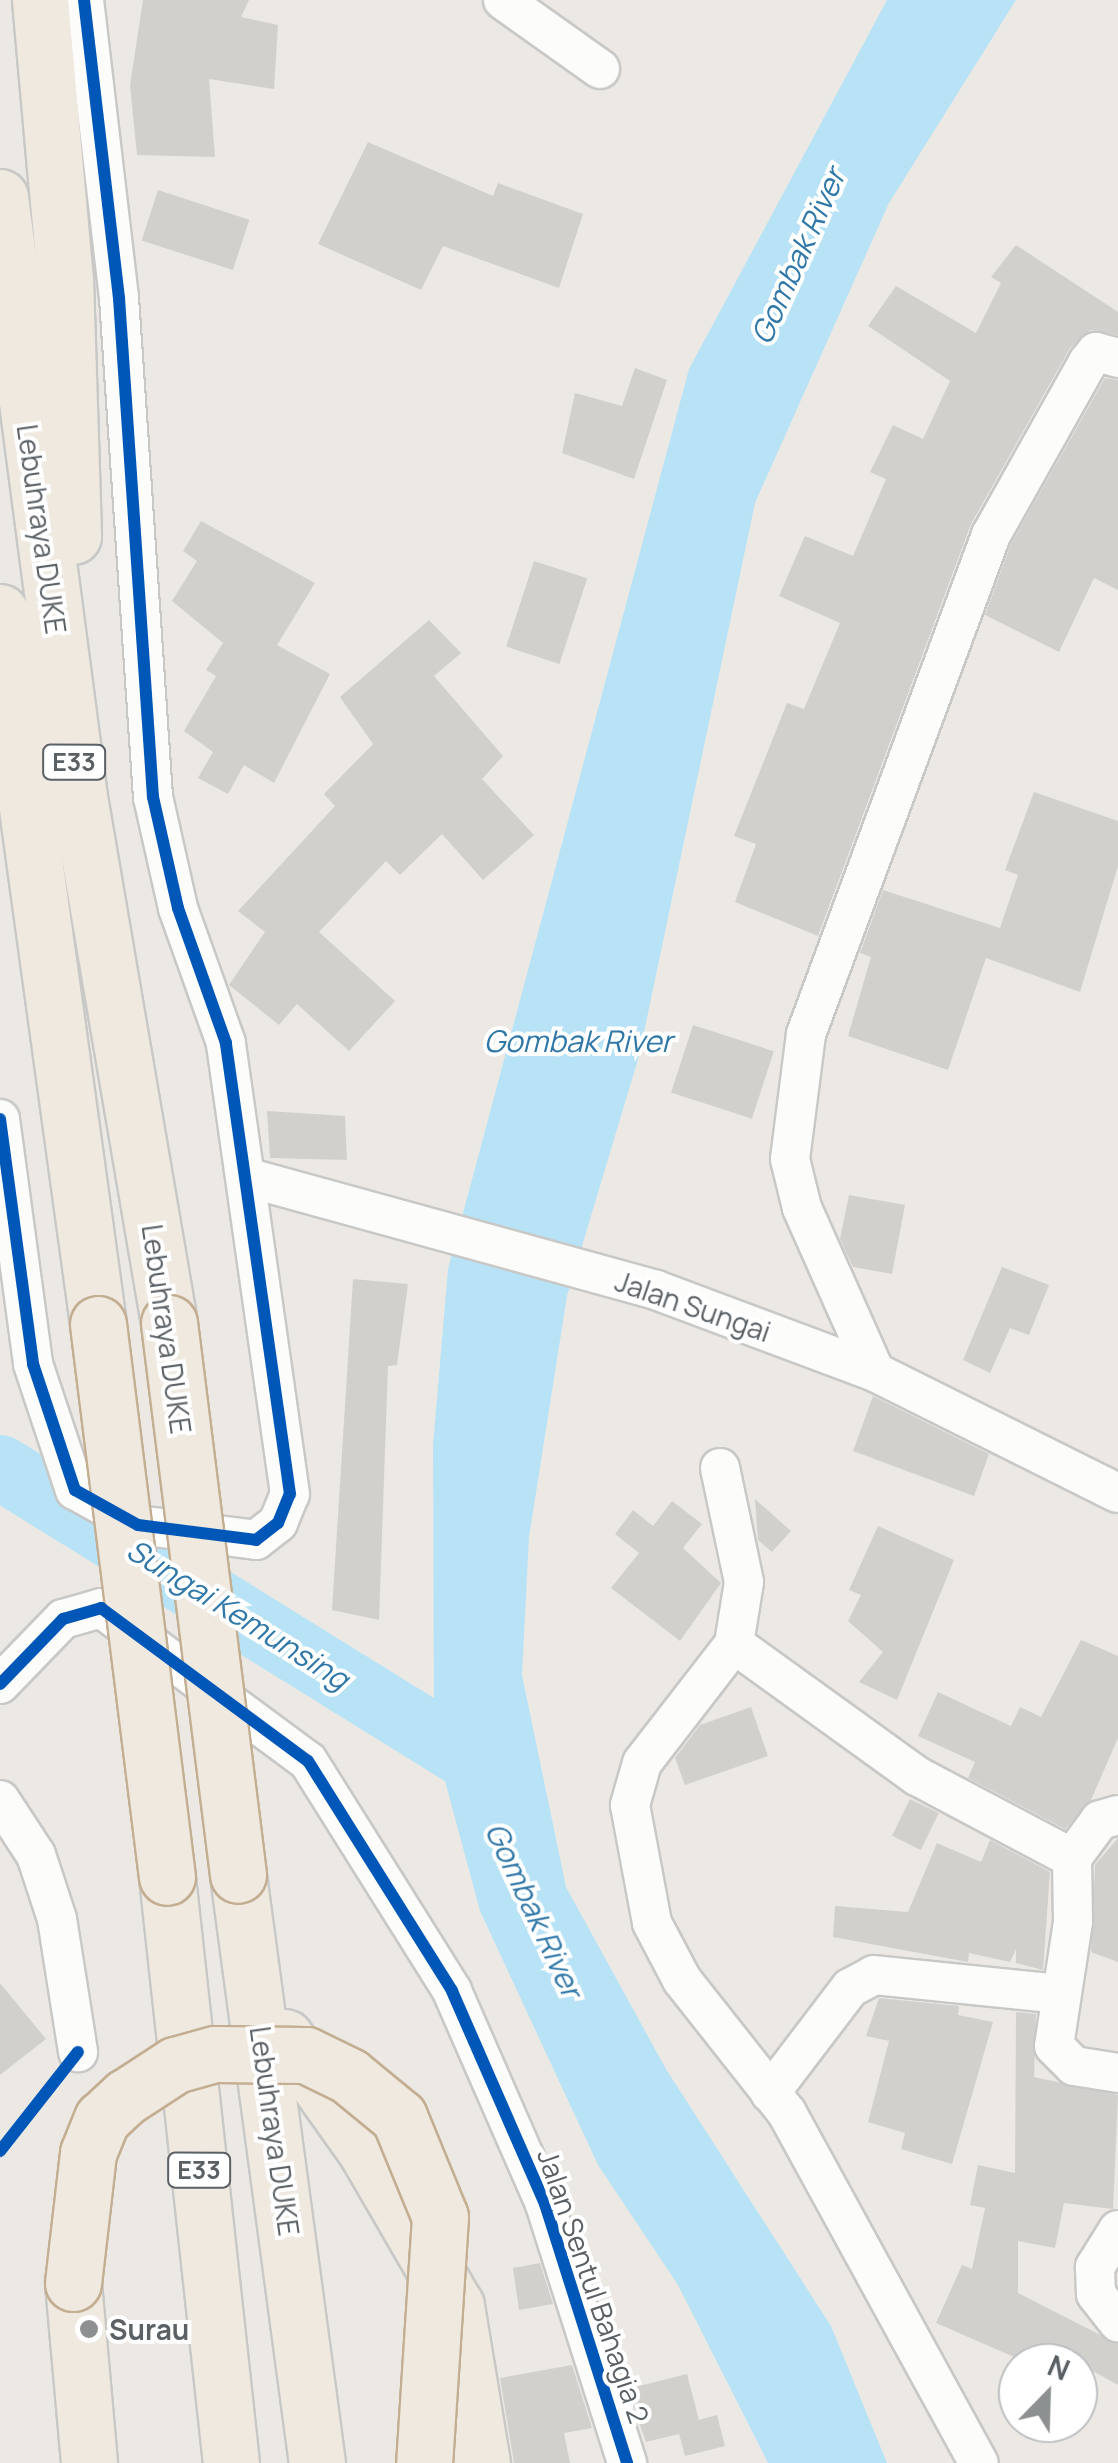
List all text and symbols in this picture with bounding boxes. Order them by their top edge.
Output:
water label: Gombak River [743,163,853,349]
street label: Lebuhraya DUKE [11,422,73,636]
road number: E33 [42,742,106,782]
water label: Gombak River [484,1023,672,1059]
street label: Lebuhraya DUKE [136,1222,198,1436]
street label: Jalan Sungai [611,1264,775,1348]
water label: Sungai Kemunsing [120,1531,356,1697]
water label: Gombak River [478,1817,590,2003]
street label: Lebuhraya DUKE [244,2024,306,2238]
street label: Jalan Sentul Bahagia 2 [531,2144,657,2428]
road number: E33 [166,2150,232,2190]
place label: Surau [109,2312,189,2346]
marker: Surau [78,2318,100,2340]
north arrow [998,2343,1098,2443]
text: N [1042,2346,1076,2389]

